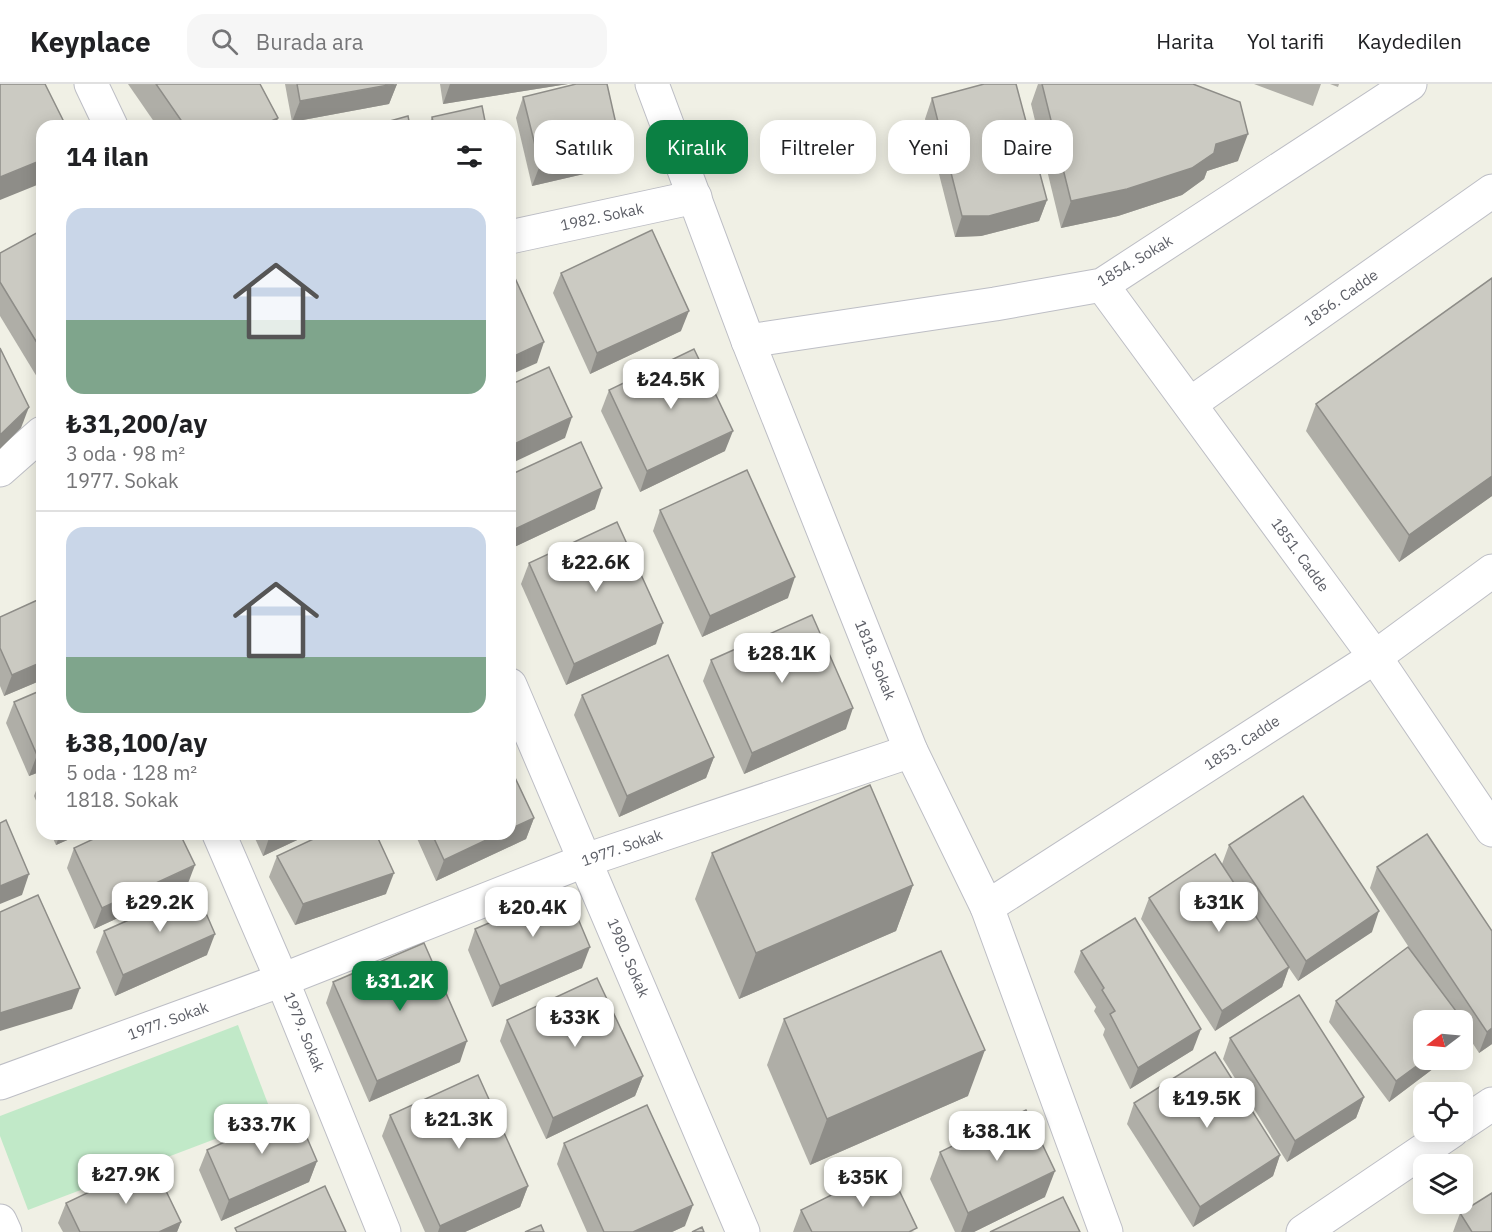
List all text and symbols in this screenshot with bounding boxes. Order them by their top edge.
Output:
search box [187,14,607,68]
text: Keyplace [30,23,151,60]
icon: search [208,25,241,58]
text: Burada ara [256,27,364,56]
text: Harita [1156,27,1214,55]
text: Yol tarifi [1247,27,1324,55]
text: Kaydedilen [1357,27,1462,55]
chip: Satılık [534,120,634,174]
chip: Kiralık [646,120,748,174]
chip: Filtreler [760,120,876,174]
chip: Yeni [888,120,970,174]
chip: Daire [982,120,1073,174]
text: 14 ilan [66,139,149,173]
icon: filters [453,140,486,173]
street label: 1982. Sokak [559,198,645,235]
street label: 1854. Sokak [1094,231,1176,290]
icon: home [222,247,330,355]
street label: 1856. Cadde [1300,265,1382,330]
pin: ₺24.5K [622,359,720,410]
text: ₺24.5K [637,365,705,392]
text: ₺31,200/ay [66,406,207,440]
text: 3 oda · 98 m² [66,440,185,467]
text: 1977. Sokak [66,467,179,494]
street label: 1851. Cadde [1267,514,1334,595]
pin: ₺22.6K [547,542,645,593]
text: ₺22.6K [562,548,630,575]
icon: home [222,566,330,674]
street label: 1818. Sokak [851,617,900,703]
pin: ₺28.1K [733,633,831,684]
text: ₺28.1K [748,639,816,666]
street label: 1853. Cadde [1200,711,1283,774]
text: ₺38,100/ay [66,725,207,759]
text: 5 oda · 128 m² [66,759,197,786]
text: 1818. Sokak [66,786,179,813]
street label: 1977. Sokak [579,825,665,870]
pin: ₺29.2K [111,882,209,933]
pin: ₺31K [1183,882,1255,933]
pin: ₺20.4K [484,887,582,938]
text: ₺29.2K [126,888,194,915]
text: ₺31K [1194,888,1244,915]
text: ₺20.4K [499,893,567,920]
street label: 1980. Sokak [603,915,654,1000]
pin: ₺31.2K [351,961,449,1012]
text: ₺31.2K [366,967,434,994]
street label: 1979. Sokak [280,989,329,1075]
street label: 1977. Sokak [125,997,211,1044]
pin: ₺33K [539,997,611,1048]
text: ₺33K [550,1003,600,1030]
north arrow [1413,1010,1473,1070]
map controls [1413,1010,1473,1214]
pin: ₺19.5K [1158,1078,1256,1129]
button: locate [1413,1082,1473,1142]
text: ₺19.5K [1173,1084,1241,1111]
pin: ₺21.3K [410,1099,508,1150]
pin: ₺33.7K [213,1104,311,1155]
text: ₺21.3K [425,1105,493,1132]
text: ₺33.7K [228,1110,296,1137]
pin: ₺38.1K [948,1111,1046,1162]
text: ₺38.1K [963,1117,1031,1144]
pin: ₺27.9K [77,1154,175,1205]
button: layers [1413,1154,1473,1214]
pin: ₺35K [827,1157,899,1208]
text: ₺27.9K [92,1160,160,1187]
text: ₺35K [838,1163,888,1190]

